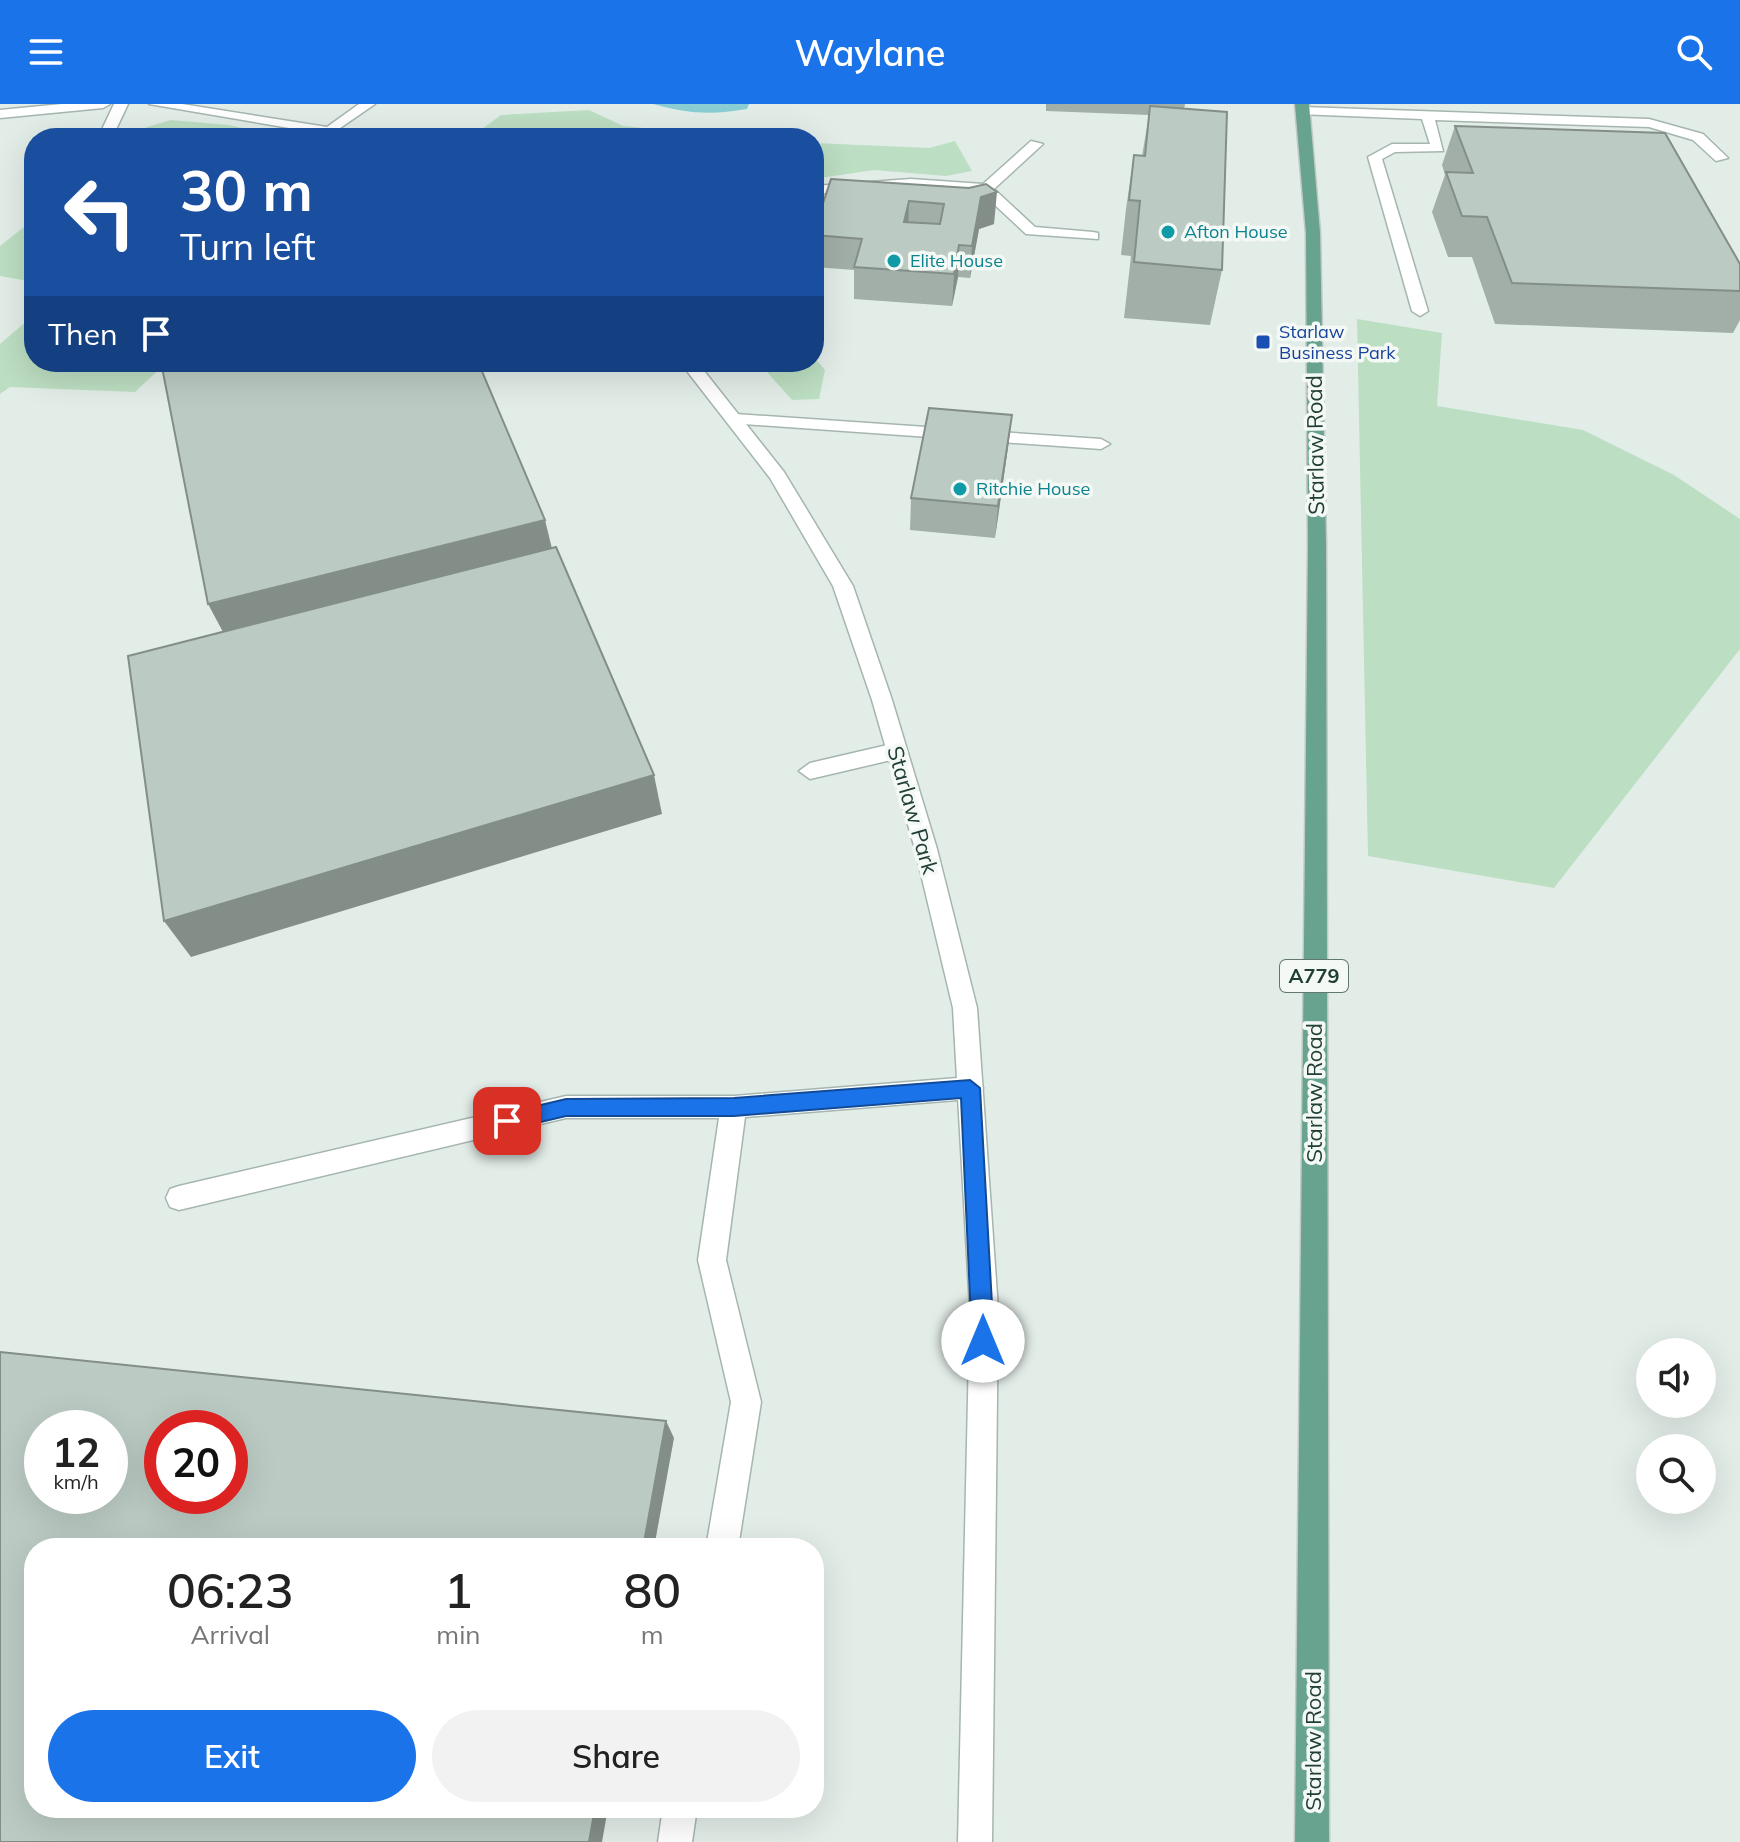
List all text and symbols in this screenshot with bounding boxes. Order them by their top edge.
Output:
icon: menu [24,30,68,74]
text: Waylane [794,30,946,75]
icon: search [1672,30,1716,74]
text: 30 m [180,155,313,225]
icon: left [48,160,152,264]
place label: Afton House [1184,220,1288,243]
marker: Afton House [1159,223,1177,241]
text: Turn left [180,224,316,269]
place label: Elite House [910,249,1003,272]
marker: Elite House [885,252,903,270]
icon: arrive [134,312,178,356]
text: Then [48,315,118,353]
place label: Starlaw Business Park [1279,320,1396,364]
marker: Starlaw Business Park [1254,333,1272,351]
street label: Starlaw Road [1300,375,1330,515]
place label: Ritchie House [976,477,1090,500]
marker: Ritchie House [951,480,969,498]
street label: Starlaw Park [881,743,945,878]
road number: A779 [1280,960,1348,992]
street label: Starlaw Road [1300,1023,1328,1163]
pin [473,1087,541,1155]
icon: arrive [485,1099,529,1143]
position arrow [941,1299,1025,1383]
map controls [1636,1338,1716,1514]
button: sound [1636,1338,1716,1418]
speed limit sign: 20 [144,1410,248,1514]
text: 12 [52,1427,100,1477]
button: search [1636,1434,1716,1514]
text: km/h [53,1469,99,1494]
text: 06:23 [167,1560,293,1620]
text: 1 [444,1560,473,1620]
text: 80 [623,1560,681,1620]
text: Arrival [190,1618,270,1651]
text: min [436,1618,481,1651]
text: m [641,1618,664,1651]
street label: Starlaw Road [1299,1671,1327,1811]
button: Exit [48,1710,416,1802]
button: Share [432,1710,800,1802]

